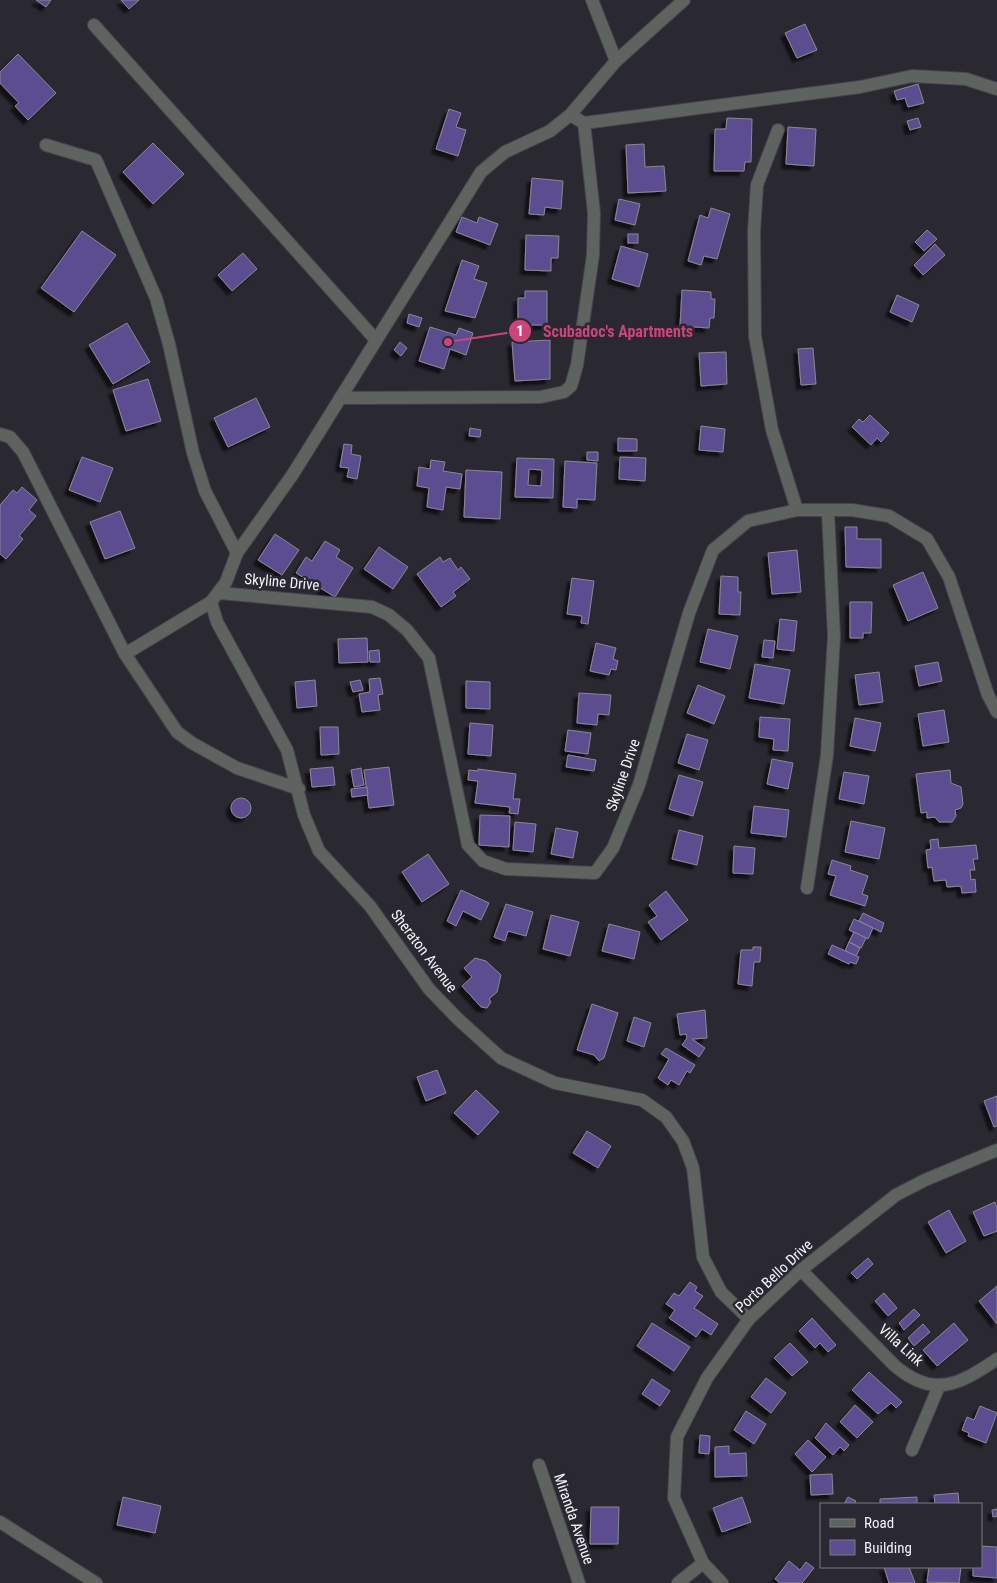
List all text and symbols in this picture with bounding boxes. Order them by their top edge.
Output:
callout: Scubadoc's Apartments [508,316,703,347]
text: 1 [516,322,524,340]
text: Scubadoc's Apartments [543,322,693,341]
street label: Skyline Drive [244,570,320,594]
street label: Skyline Drive [602,736,644,814]
street label: Sheraton Avenue [387,906,461,996]
street label: Porto Bello Drive [732,1236,816,1316]
street label: Villa Link [875,1320,927,1370]
street label: Miranda Avenue [550,1471,598,1567]
legend [820,1503,982,1568]
text: Road [864,1514,894,1532]
text: Building [864,1539,912,1557]

